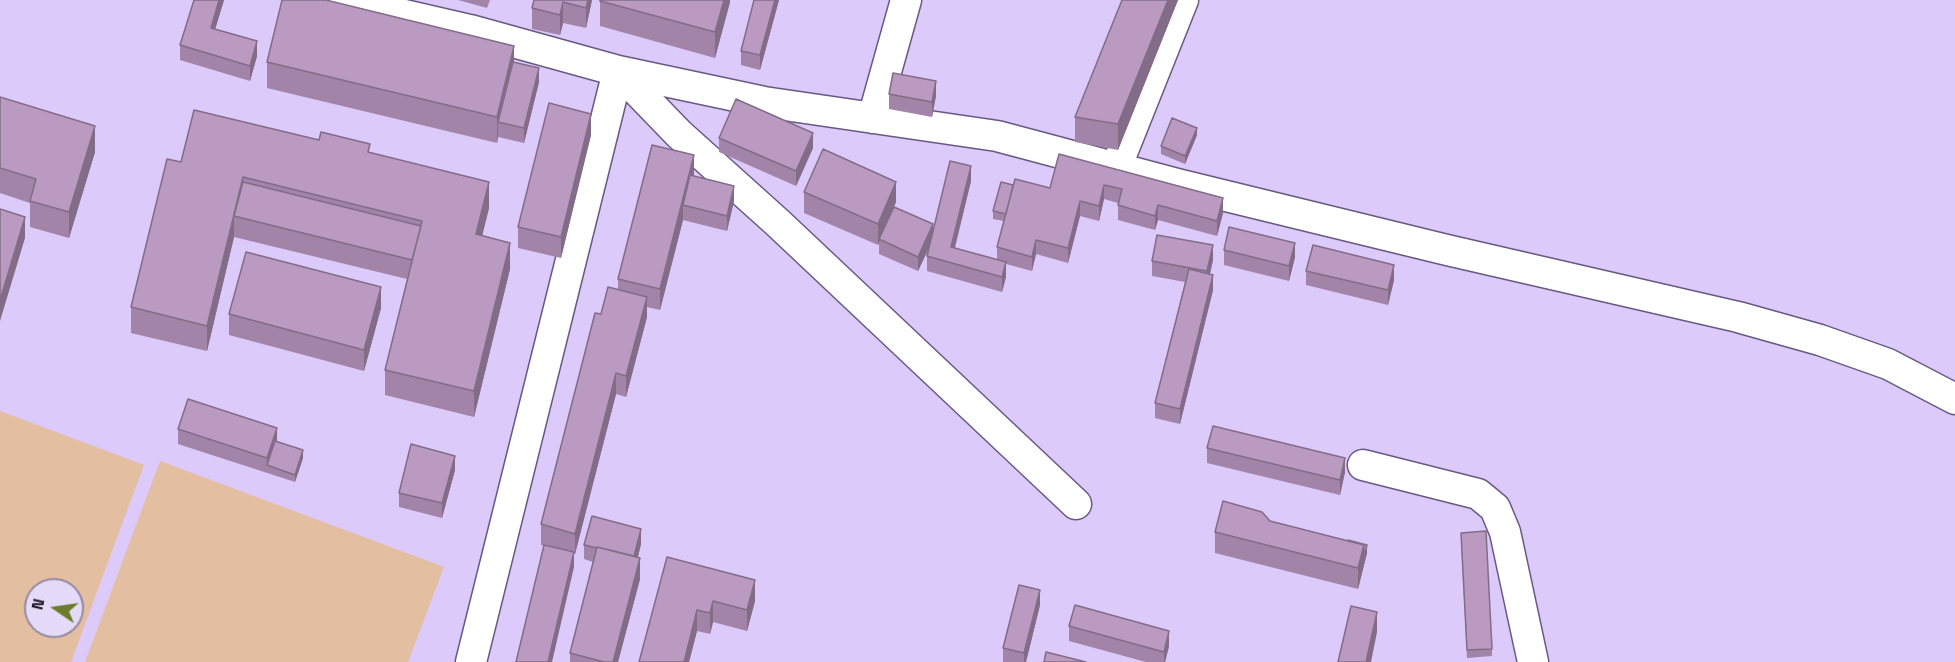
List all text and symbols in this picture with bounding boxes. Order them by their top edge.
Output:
north arrow [24,578,84,638]
text: N [26,597,49,612]

